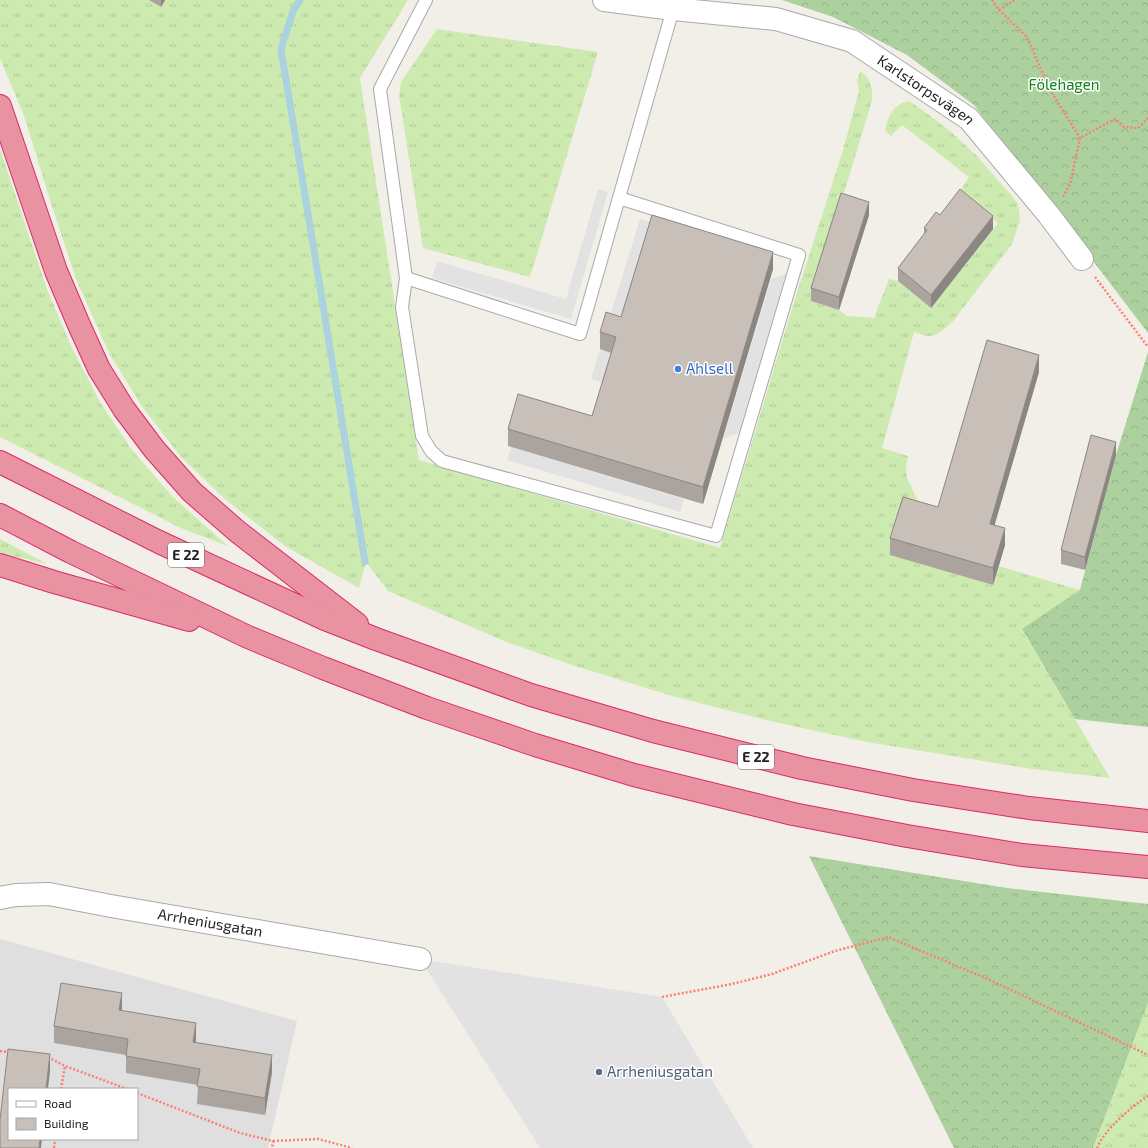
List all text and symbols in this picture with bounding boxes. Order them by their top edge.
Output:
street label: Karlstorpsvägen [874,51,980,128]
park label: Fölehagen [1029,75,1099,93]
place label: Ahlsell [686,359,734,377]
marker: Ahlsell [673,364,683,374]
road number: E 22 [168,543,204,567]
road number: E 22 [738,745,774,769]
street label: Arrheniusgatan [157,904,264,940]
place label: Arrheniusgatan [607,1062,713,1080]
marker: Arrheniusgatan [594,1067,604,1077]
legend [8,1088,138,1140]
text: Road [44,1096,72,1110]
text: Building [44,1116,89,1130]

